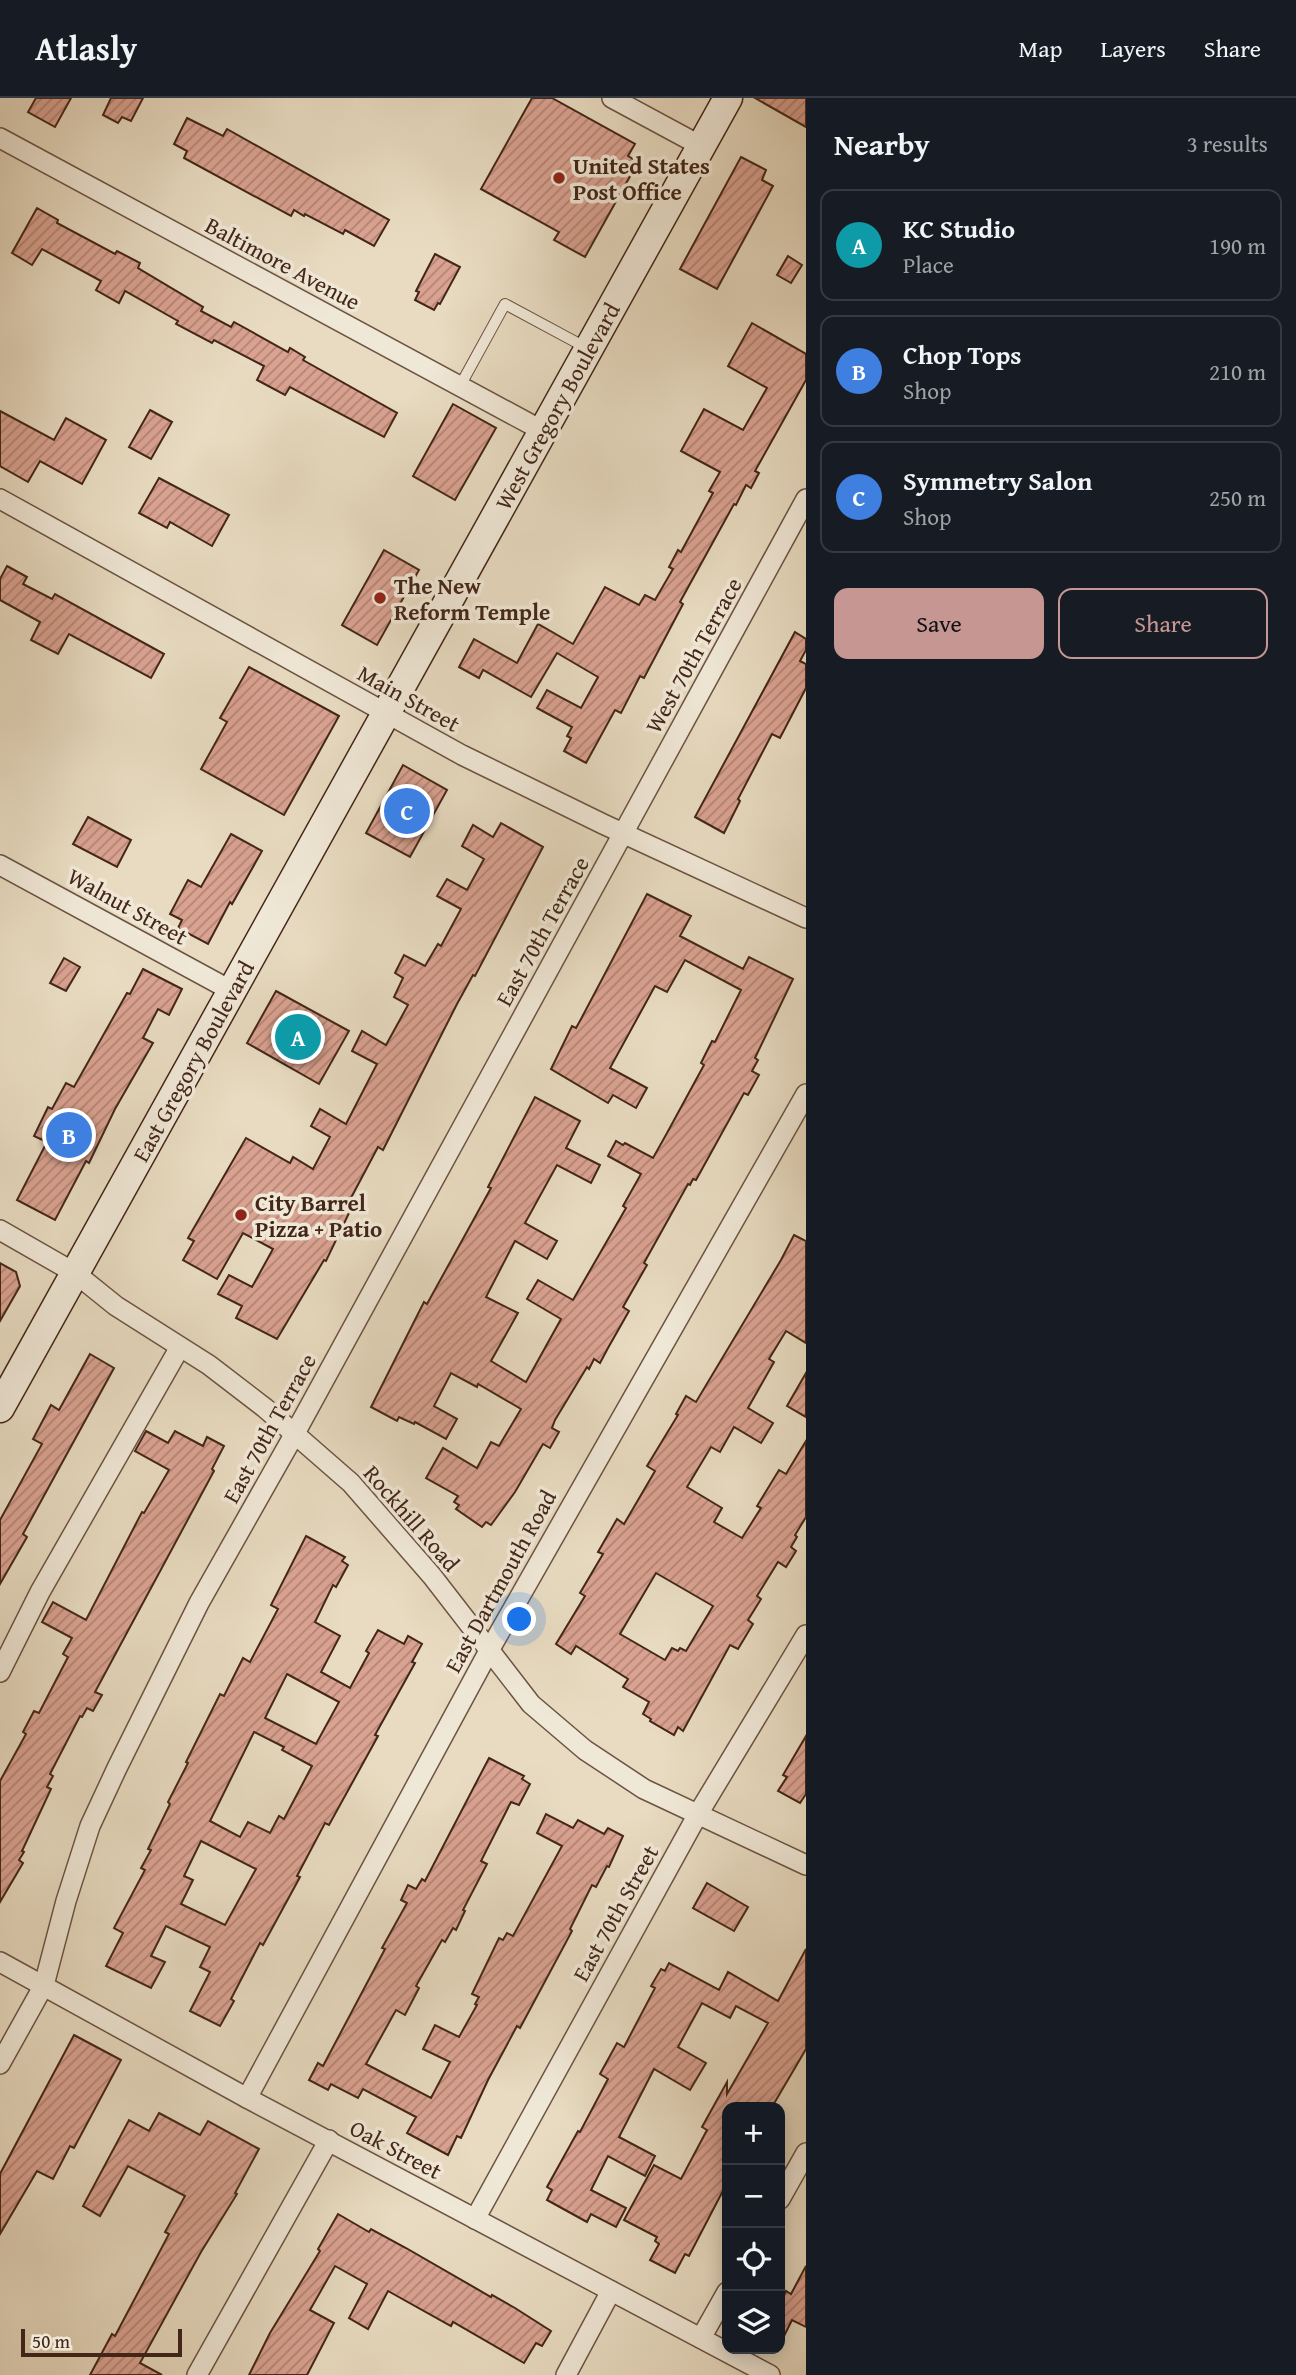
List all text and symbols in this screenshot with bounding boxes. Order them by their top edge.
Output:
text: Atlasly [35,24,137,72]
text: Map [1019,31,1062,66]
text: Layers [1100,31,1166,66]
text: Share [1204,31,1261,66]
text: Nearby [834,122,930,166]
text: 3 results [1187,127,1268,160]
place label: United States Post Office [573,149,710,208]
marker: United States Post Office [551,170,567,186]
street label: Baltimore Avenue [200,208,366,318]
text: KC Studio [903,209,1015,248]
text: A [852,229,866,262]
text: 190 m [1209,229,1266,262]
text: Place [903,248,954,281]
street label: West Gregory Boulevard [486,296,628,516]
text: Chop Tops [903,335,1022,374]
text: B [852,355,866,388]
text: 210 m [1209,355,1266,388]
text: Shop [903,374,951,407]
text: Symmetry Salon [903,461,1092,500]
text: C [852,481,866,514]
text: 250 m [1209,481,1266,514]
text: Shop [903,500,951,533]
place label: The New Reform Temple [394,569,550,628]
street label: West 70th Terrace [637,571,749,739]
button: Save [834,588,1044,659]
button: Share [1058,588,1268,659]
marker: The New Reform Temple [372,590,388,606]
street label: Main Street [352,656,466,740]
pin: C [384,785,430,837]
street label: East 70th Terrace [487,850,597,1012]
street label: Walnut Street [62,859,194,953]
street label: East Gregory Boulevard [124,954,262,1168]
pin: A [275,1011,321,1063]
pin: B [46,1109,92,1161]
place label: City Barrel Pizza + Patio [255,1186,382,1245]
marker: City Barrel Pizza + Patio [233,1207,249,1223]
street label: East 70th Terrace [214,1347,324,1509]
street label: Rockhill Road [356,1457,468,1579]
street label: East Dartmouth Road [436,1483,564,1678]
your location [502,1602,536,1636]
street label: East 70th Street [564,1839,666,1987]
map controls [722,2102,785,2354]
button: + [722,2102,785,2165]
street label: Oak Street [344,2111,448,2187]
button: − [722,2165,785,2228]
button: locate [722,2228,785,2291]
button: layers [722,2291,785,2354]
scale bar [21,2326,182,2358]
text: 50 m [32,2327,70,2355]

